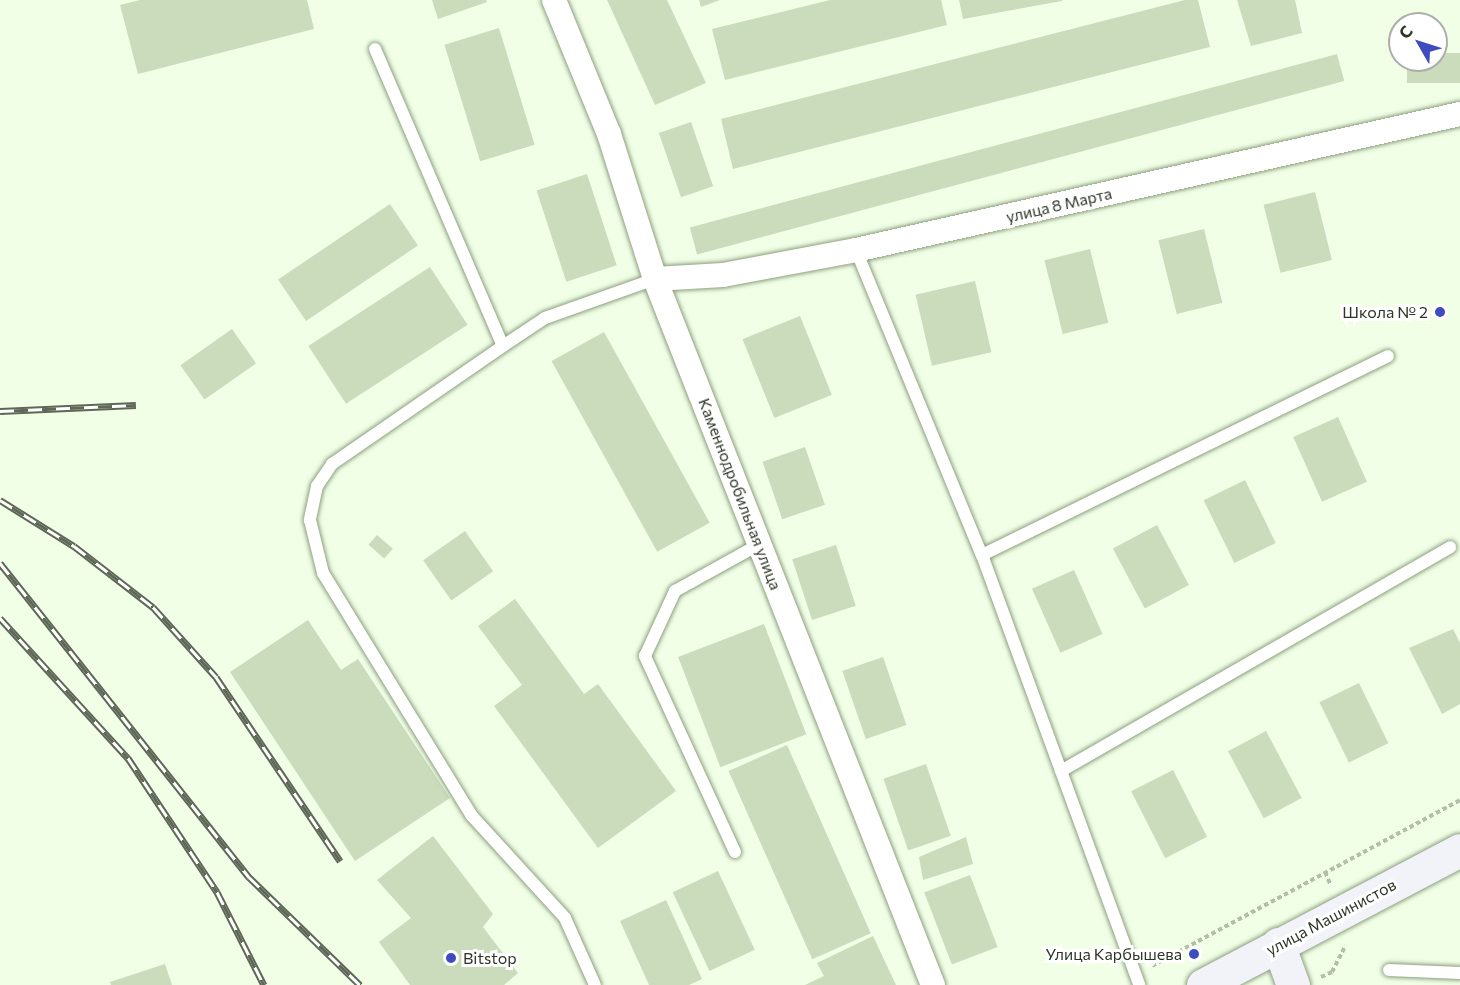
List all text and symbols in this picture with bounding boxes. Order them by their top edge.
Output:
north arrow [1388,12,1448,72]
text: С [1394,21,1416,42]
street label: улица 8 Марта [1004,183,1114,227]
place label: Школа № 2 [1342,302,1428,322]
marker: Школа № 2 [1433,305,1447,319]
street label: Каменнодробильная улица [695,395,785,593]
street label: улица Машинистов [1263,875,1399,959]
place label: Улица Карбышева [1045,944,1182,964]
marker: Улица Карбышева [1187,947,1201,961]
place label: Bitstop [463,948,517,968]
marker: Bitstop [444,951,458,965]

